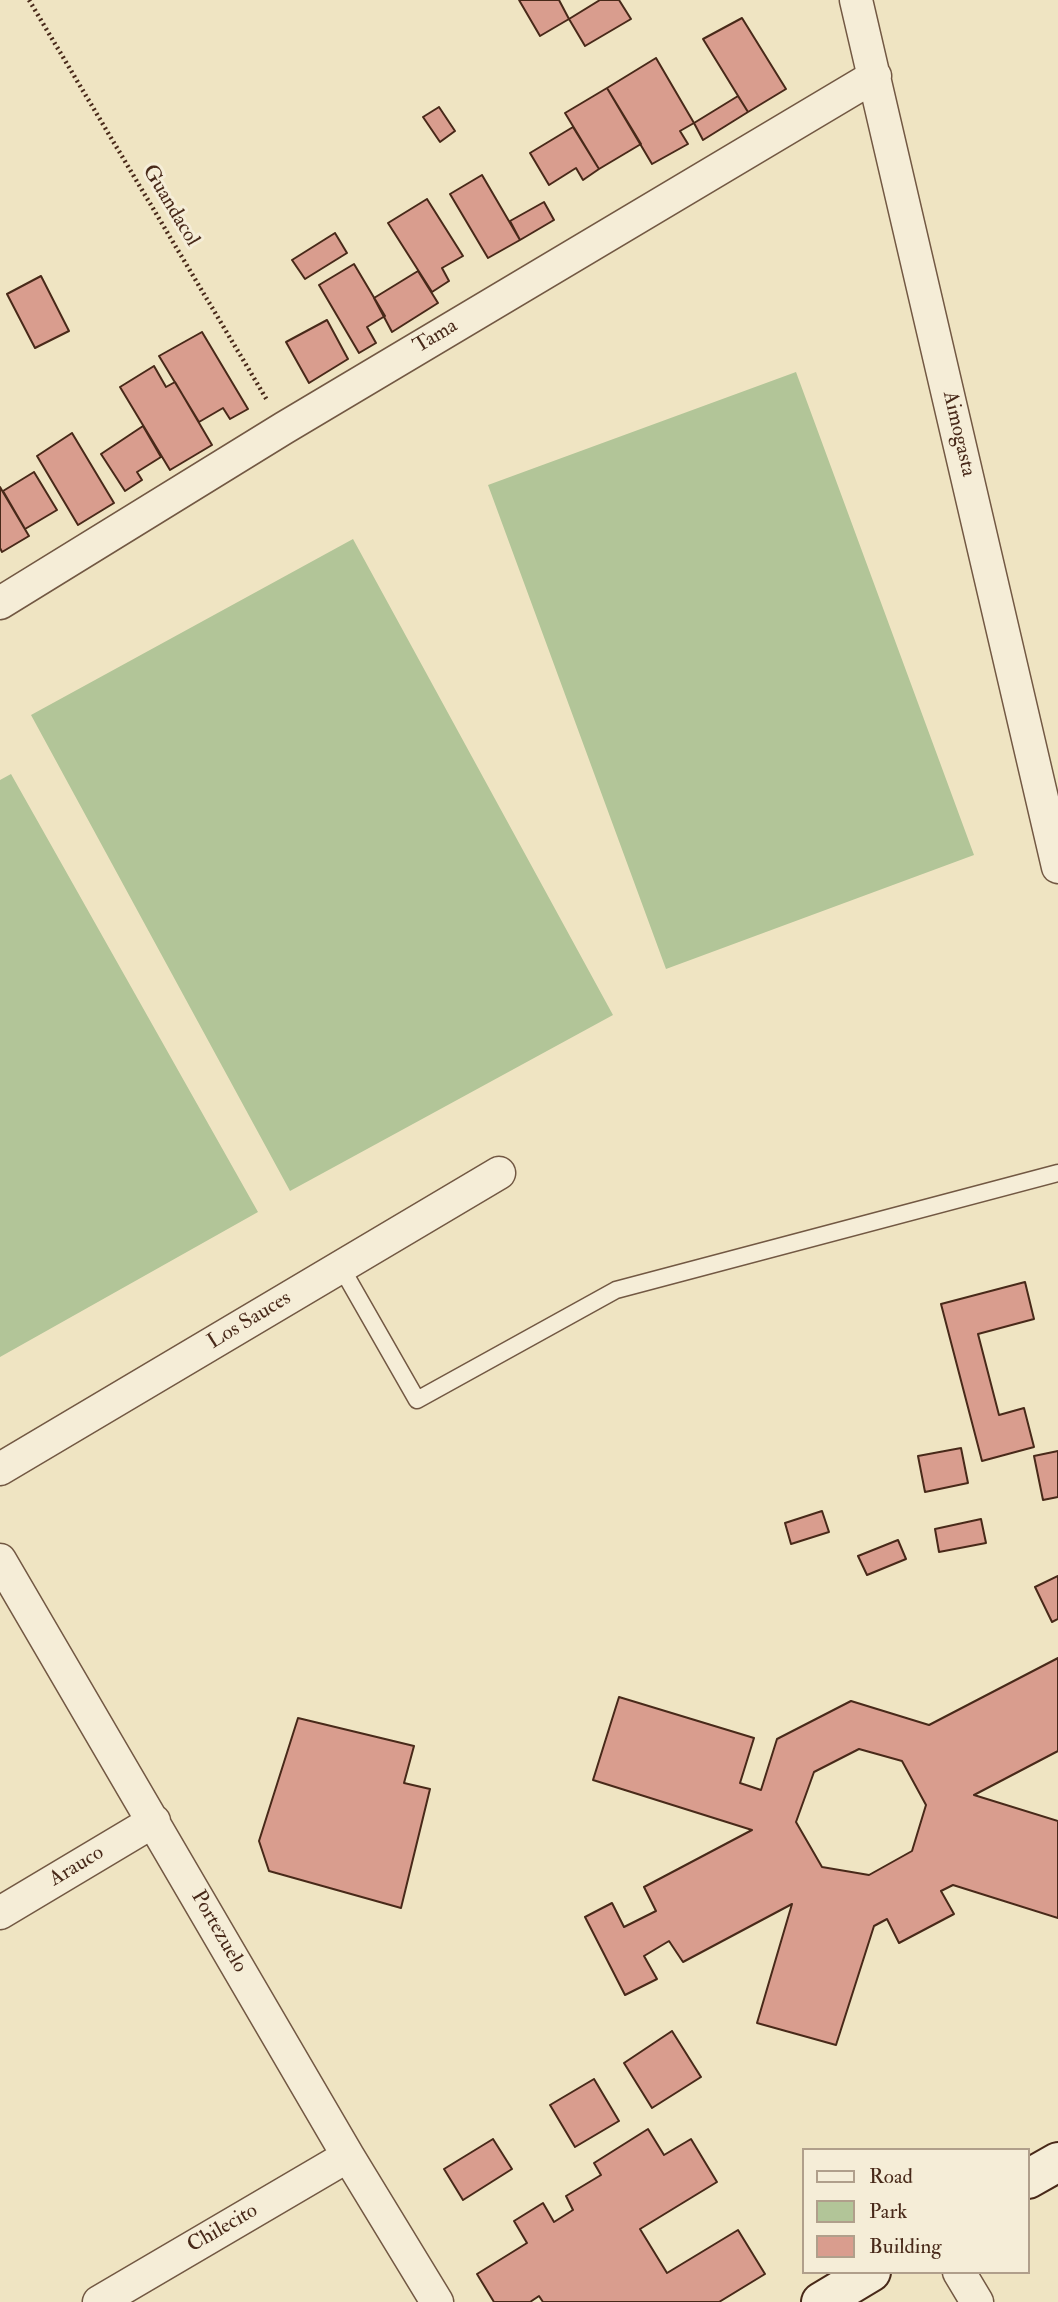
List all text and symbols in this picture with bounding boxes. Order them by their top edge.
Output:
street label: Guandacol [136,161,204,251]
street label: Tama [409,314,463,360]
street label: Aimogasta [936,389,980,479]
street label: Los Sauces [204,1286,296,1356]
street label: Arauco [45,1841,109,1893]
street label: Portezuelo [184,1887,252,1977]
legend [802,2148,1030,2274]
text: Road [869,2163,913,2190]
text: Park [869,2198,907,2225]
street label: Chilecito [183,2199,263,2259]
text: Building [869,2233,942,2260]

